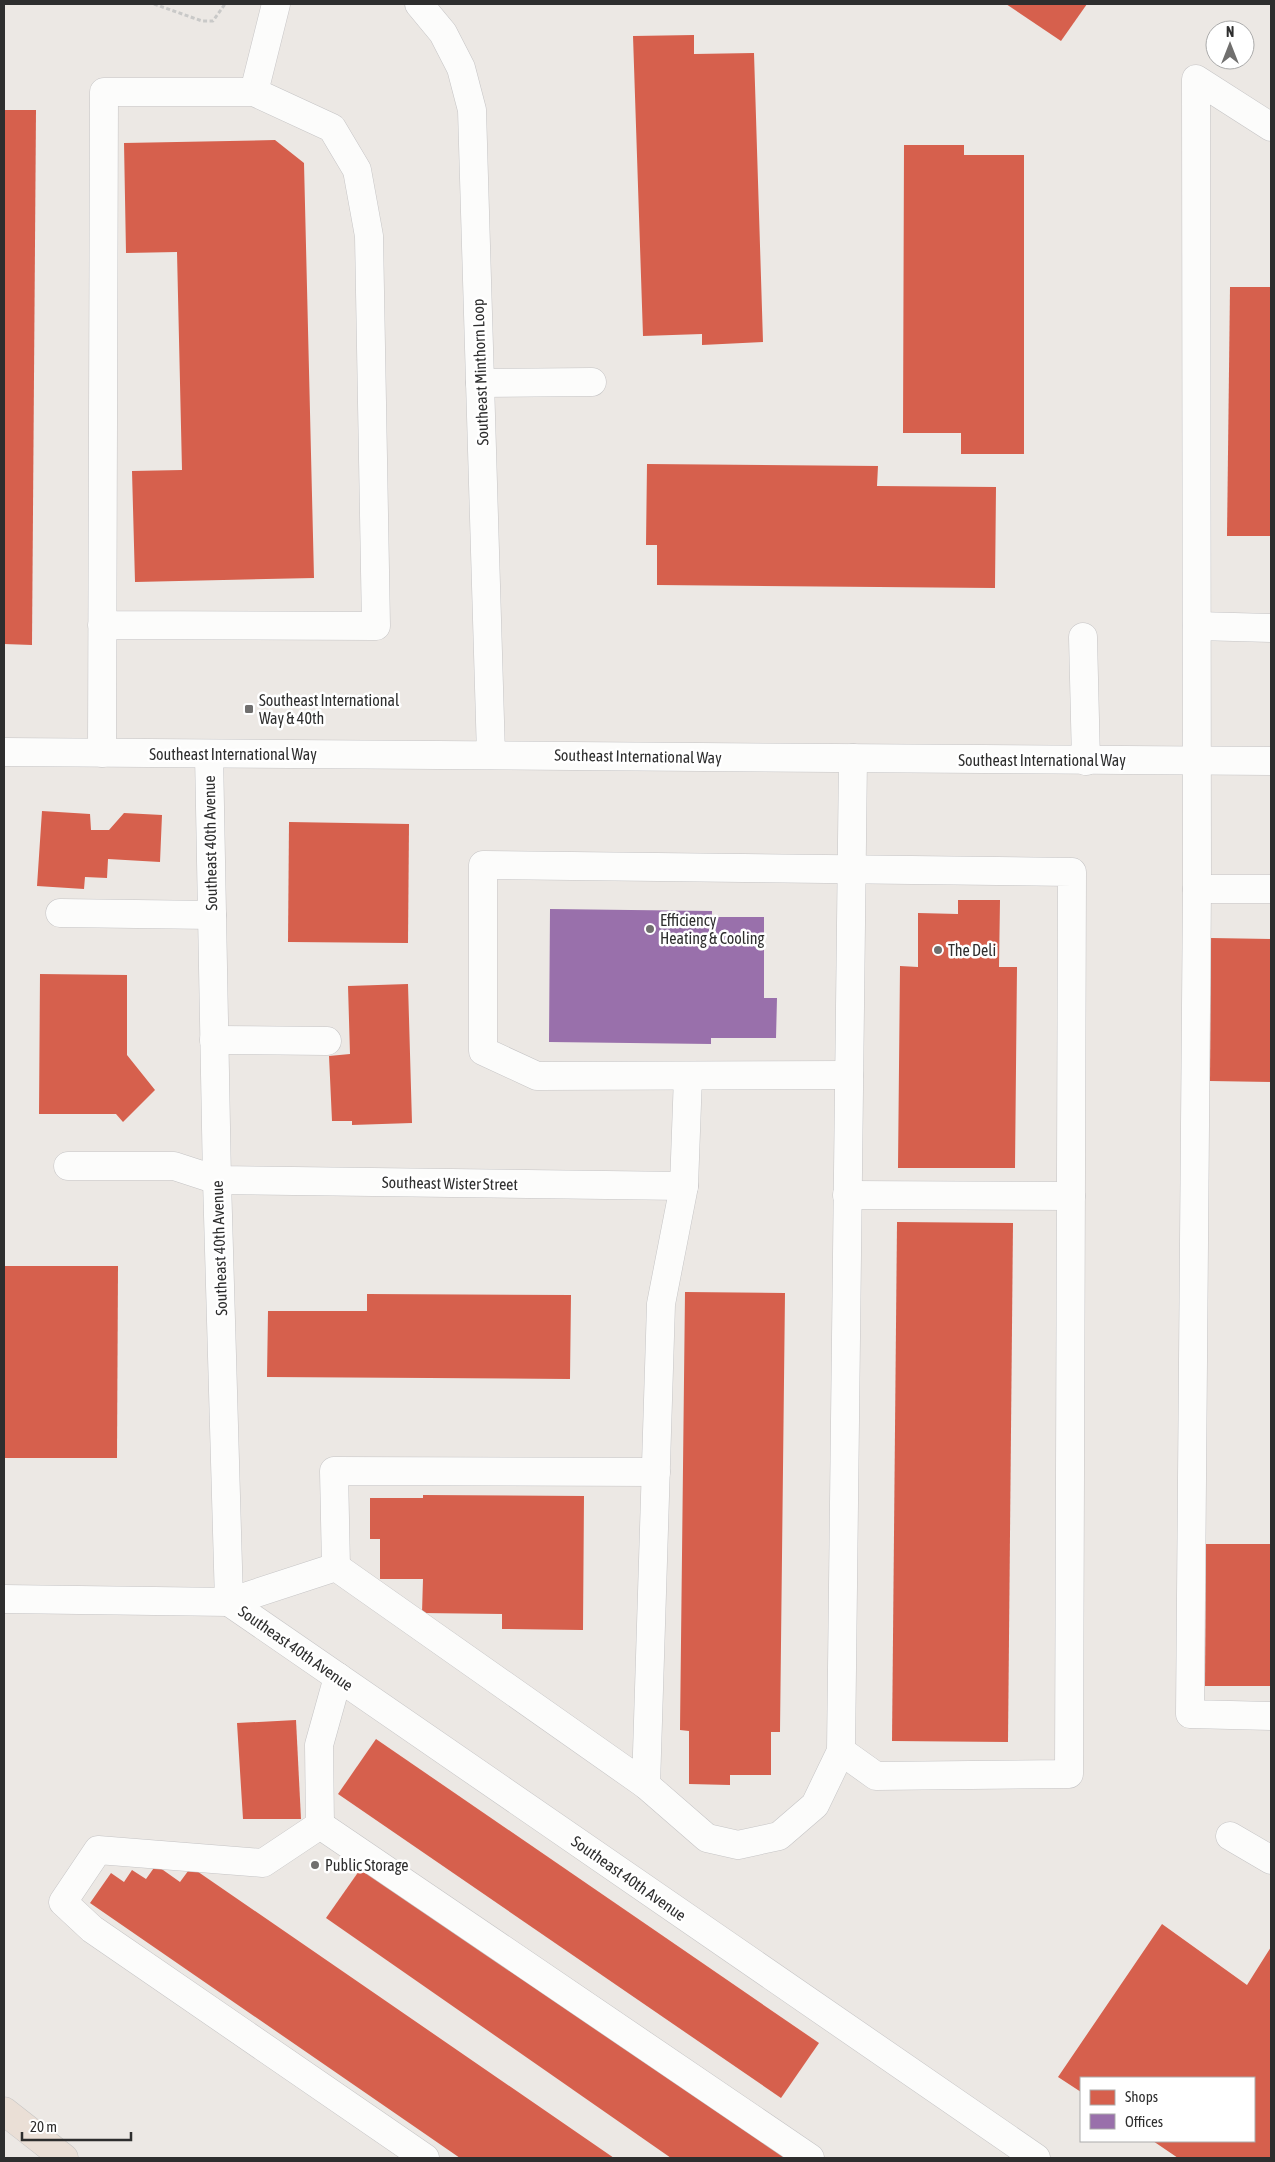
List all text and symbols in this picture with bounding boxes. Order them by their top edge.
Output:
north arrow [1205,20,1255,70]
text: N [1226,24,1234,40]
street label: Southeast Minthorn Loop [468,298,493,446]
place label: Southeast International Way & 40th [259,691,400,728]
marker: Southeast International Way & 40th [243,703,255,715]
street label: Southeast International Way [149,745,317,764]
street label: Southeast International Way [554,746,722,767]
street label: Southeast International Way [958,751,1126,770]
street label: Southeast 40th Avenue [200,775,220,911]
place label: Efficiency Heating & Cooling [660,911,765,948]
marker: Efficiency Heating & Cooling [644,923,656,935]
place label: The Deli [948,941,996,959]
marker: The Deli [932,944,944,956]
street label: Southeast Wister Street [382,1173,519,1193]
street label: Southeast 40th Avenue [208,1180,230,1316]
street label: Southeast 40th Avenue [235,1602,357,1694]
street label: Southeast 40th Avenue [568,1832,690,1924]
place label: Public Storage [325,1856,409,1875]
marker: Public Storage [309,1859,321,1871]
legend [1080,2077,1255,2142]
text: Shops [1125,2088,1158,2105]
scale bar [22,2110,131,2142]
text: Offices [1125,2113,1163,2130]
text: 20 m [30,2118,57,2135]

